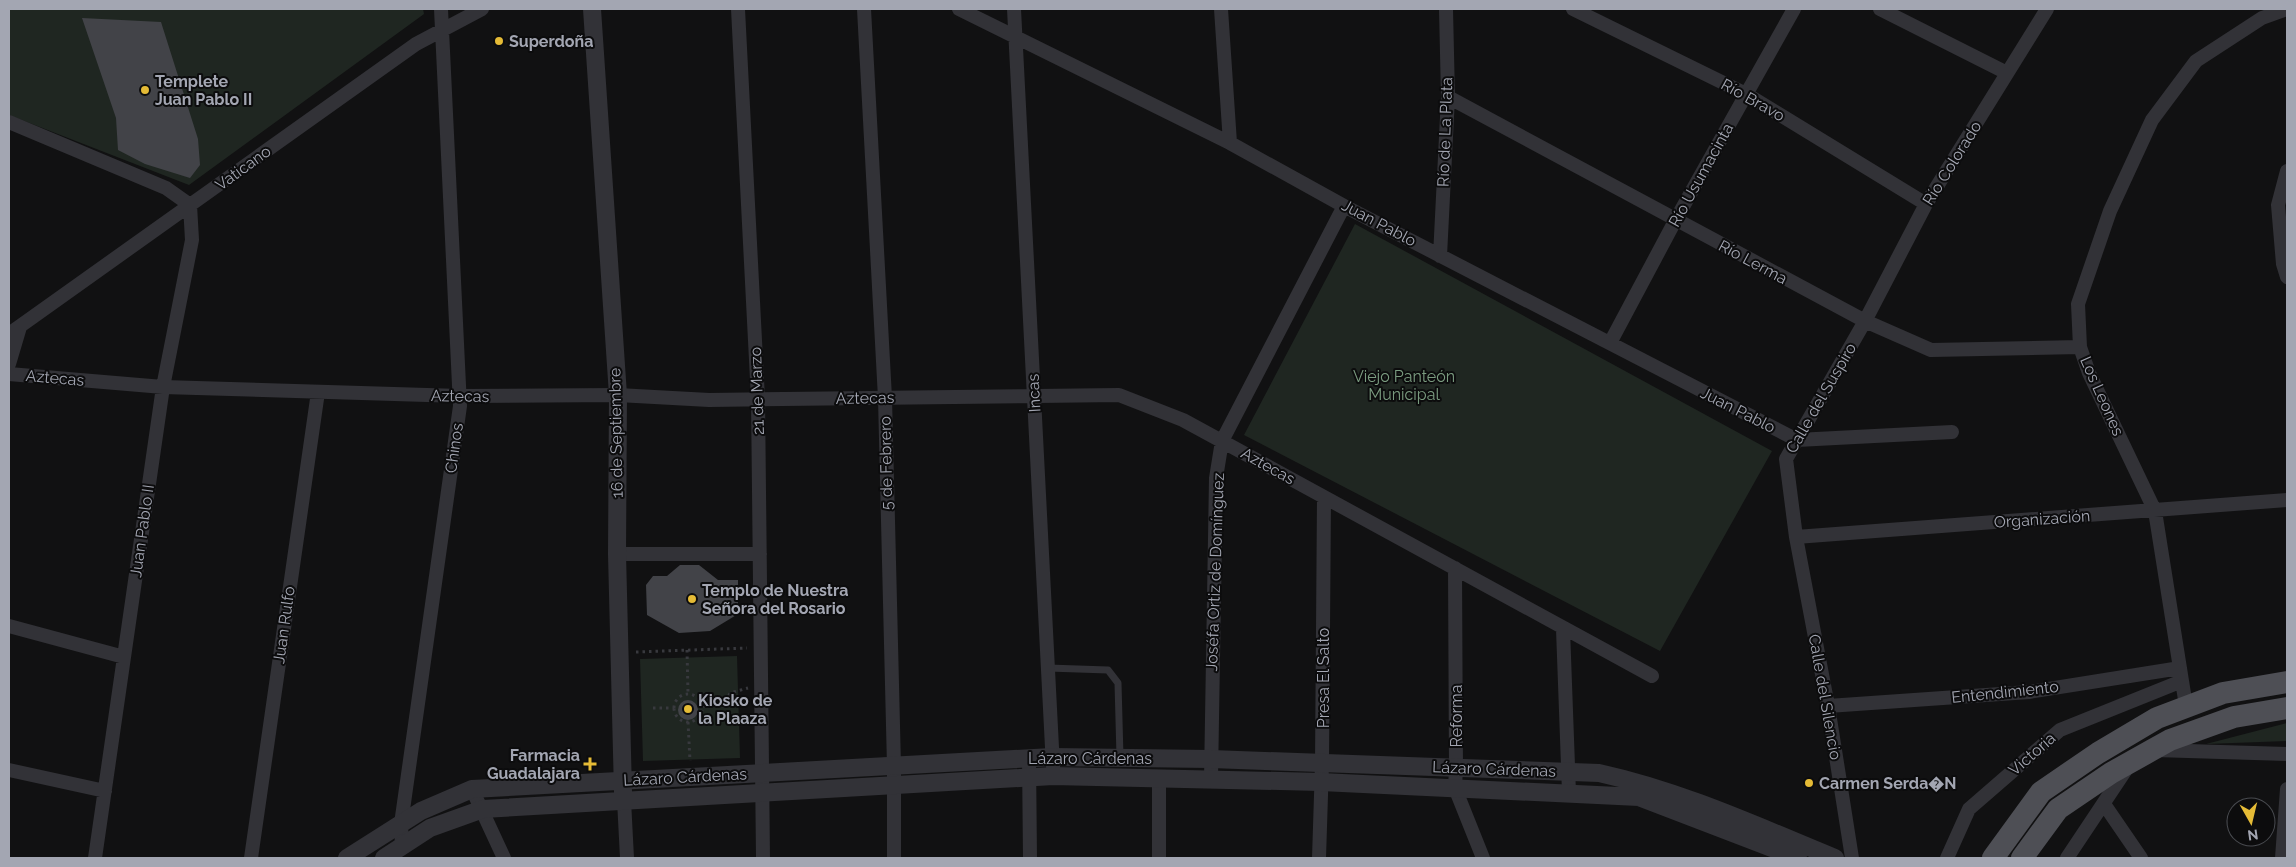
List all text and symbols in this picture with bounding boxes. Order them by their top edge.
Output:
place label: Superdoña [509,32,593,51]
marker: Superdoña [493,35,505,47]
place label: Templete Juan Pablo II [155,72,252,109]
street label: Río Bravo [1718,75,1788,125]
street label: Río de La Plata [1434,77,1456,187]
marker: Templete Juan Pablo II [139,84,151,96]
street label: Río Colorado [1919,117,1985,209]
street label: Río Usumacinta [1665,120,1737,230]
street label: Vaticano [212,142,274,194]
street label: Juan Pablo [1339,195,1419,251]
street label: Río Lerma [1715,236,1791,288]
street label: Calle del Suspiro [1782,339,1860,457]
street label: 21 de Marzo [746,347,768,435]
street label: Los Leones [2076,353,2128,439]
street label: Aztecas [25,366,85,390]
park label: Viejo Panteón Municipal [1353,367,1455,404]
street label: 16 de Septiembre [605,368,627,498]
street label: Incas [1023,373,1044,413]
street label: Juan Pablo [1697,383,1779,437]
street label: Aztecas [431,386,490,406]
street label: Aztecas [836,388,895,408]
street label: 5 de Febrero [876,416,896,510]
street label: Chinos [441,421,467,474]
street label: Aztecas [1238,443,1298,489]
street label: Joséfa Ortiz de Domínguez [1202,472,1228,672]
street label: Juan Pablo II [126,483,158,579]
street label: Organización [1993,506,2091,532]
place label: Templo de Nuestra Señora del Rosario [702,581,848,618]
street label: Juan Rulfo [269,585,299,665]
marker: Templo de Nuestra Señora del Rosario [686,593,698,605]
street label: Presa El Salto [1314,628,1333,728]
street label: Calle del Silencio [1805,633,1845,761]
street label: Entendimiento [1950,677,2060,707]
street label: Reforma [1447,684,1466,748]
place label: Kiosko de la Plaaza [698,691,773,728]
marker: Kiosko de la Plaaza [682,703,694,715]
street label: Victoria [2005,729,2059,779]
place label: Farmacia Guadalajara [487,746,580,783]
street label: Lázaro Cárdenas [1028,749,1152,768]
street label: Lázaro Cárdenas [1432,757,1556,781]
marker: Farmacia Guadalajara [584,758,596,770]
street label: Lázaro Cárdenas [623,764,748,790]
place label: Carmen Serda�N [1819,774,1957,793]
marker: Carmen Serda�N [1803,777,1815,789]
north arrow [2226,797,2276,847]
text: N [2246,826,2259,844]

